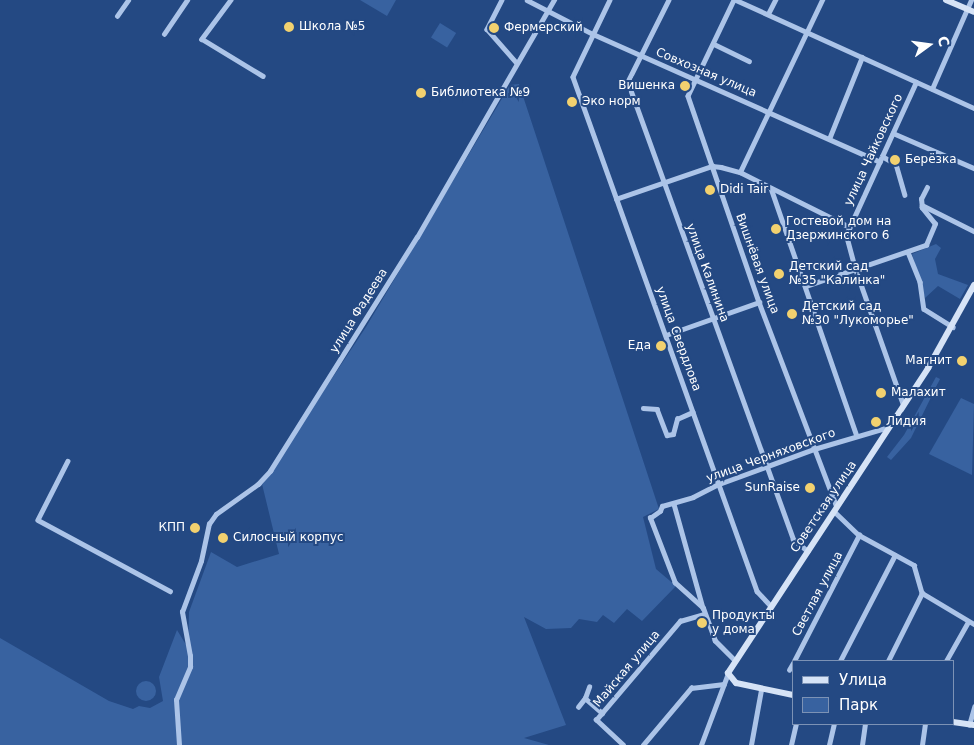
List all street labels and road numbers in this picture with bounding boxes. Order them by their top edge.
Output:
street label: Совхозная улица [654,45,758,101]
street label: улица Чайковского [842,92,906,208]
street label: Вишнёвая улица [732,212,782,316]
street label: улица Калинина [682,222,732,324]
street label: улица Фадеева [327,266,391,356]
street label: улица Свердлова [652,285,704,393]
street label: улица Черняховского [704,426,838,486]
street label: Советская улица [788,458,860,556]
street label: Светлая улица [790,549,846,639]
street label: Майская улица [591,628,663,710]

